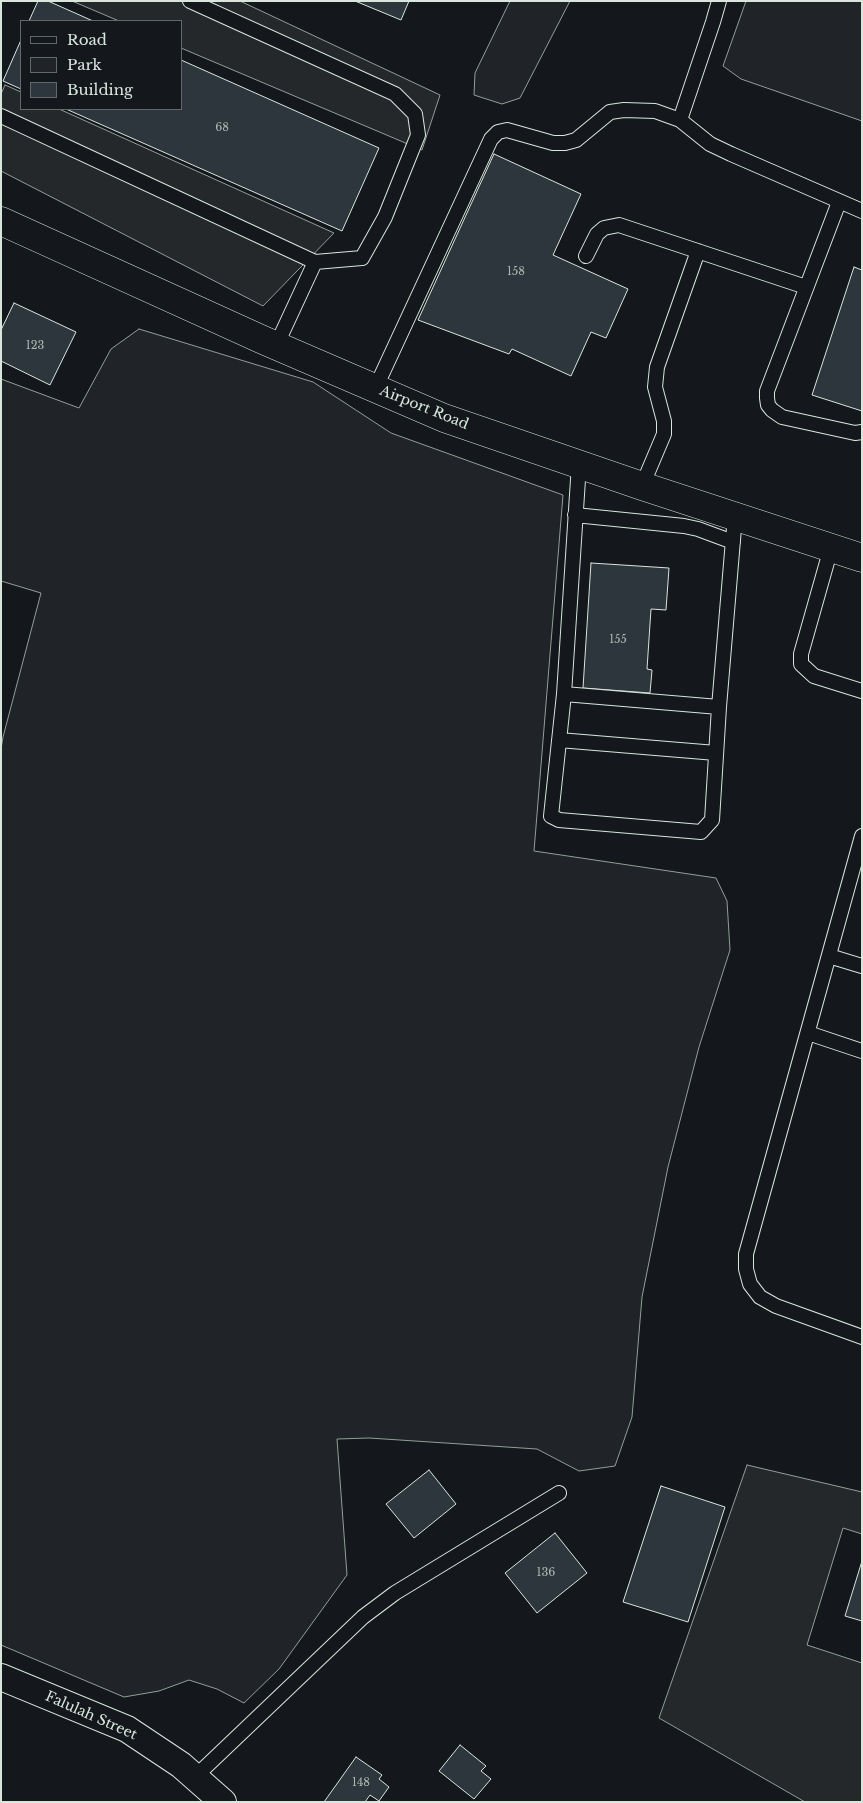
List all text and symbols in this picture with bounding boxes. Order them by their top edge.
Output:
legend [20,20,182,110]
text: Road [67,30,107,49]
text: Park [67,55,102,74]
text: Building [67,80,133,99]
house number: 68 [215,121,229,135]
house number: 158 [507,265,525,279]
house number: 123 [26,339,44,353]
street label: Airport Road [377,383,471,433]
house number: 155 [609,633,627,647]
house number: 136 [537,1566,555,1580]
street label: Falulah Street [43,1688,139,1744]
house number: 148 [352,1776,370,1790]

